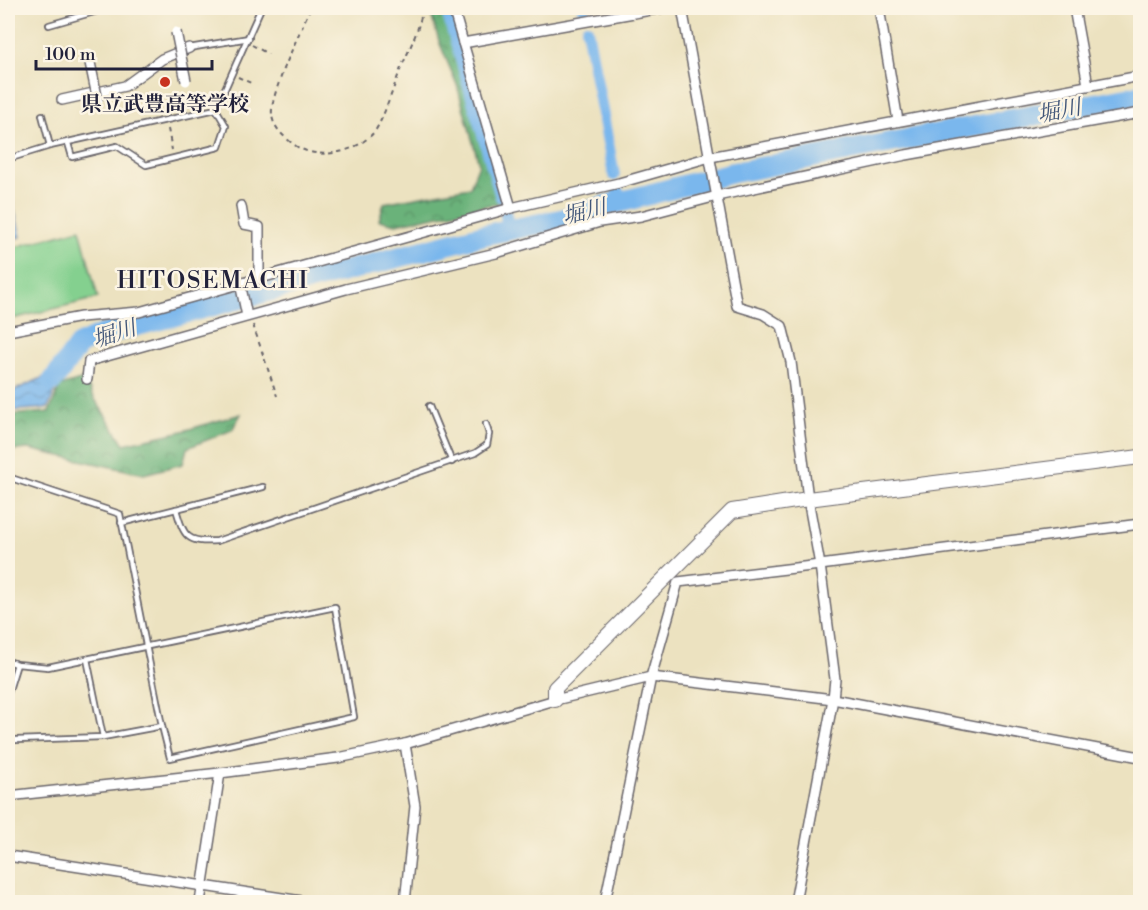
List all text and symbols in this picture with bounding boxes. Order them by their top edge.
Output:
scale bar [36,33,212,71]
text: 100 m [45,43,96,66]
marker: 県立武豊高等学校 [158,75,172,89]
place label: 県立武豊高等学校 [81,92,249,118]
water label: 堀川 [1035,94,1085,129]
water label: 堀川 [560,194,611,231]
district label: HITOSEMACHI [117,266,309,296]
water label: 堀川 [89,314,141,354]

